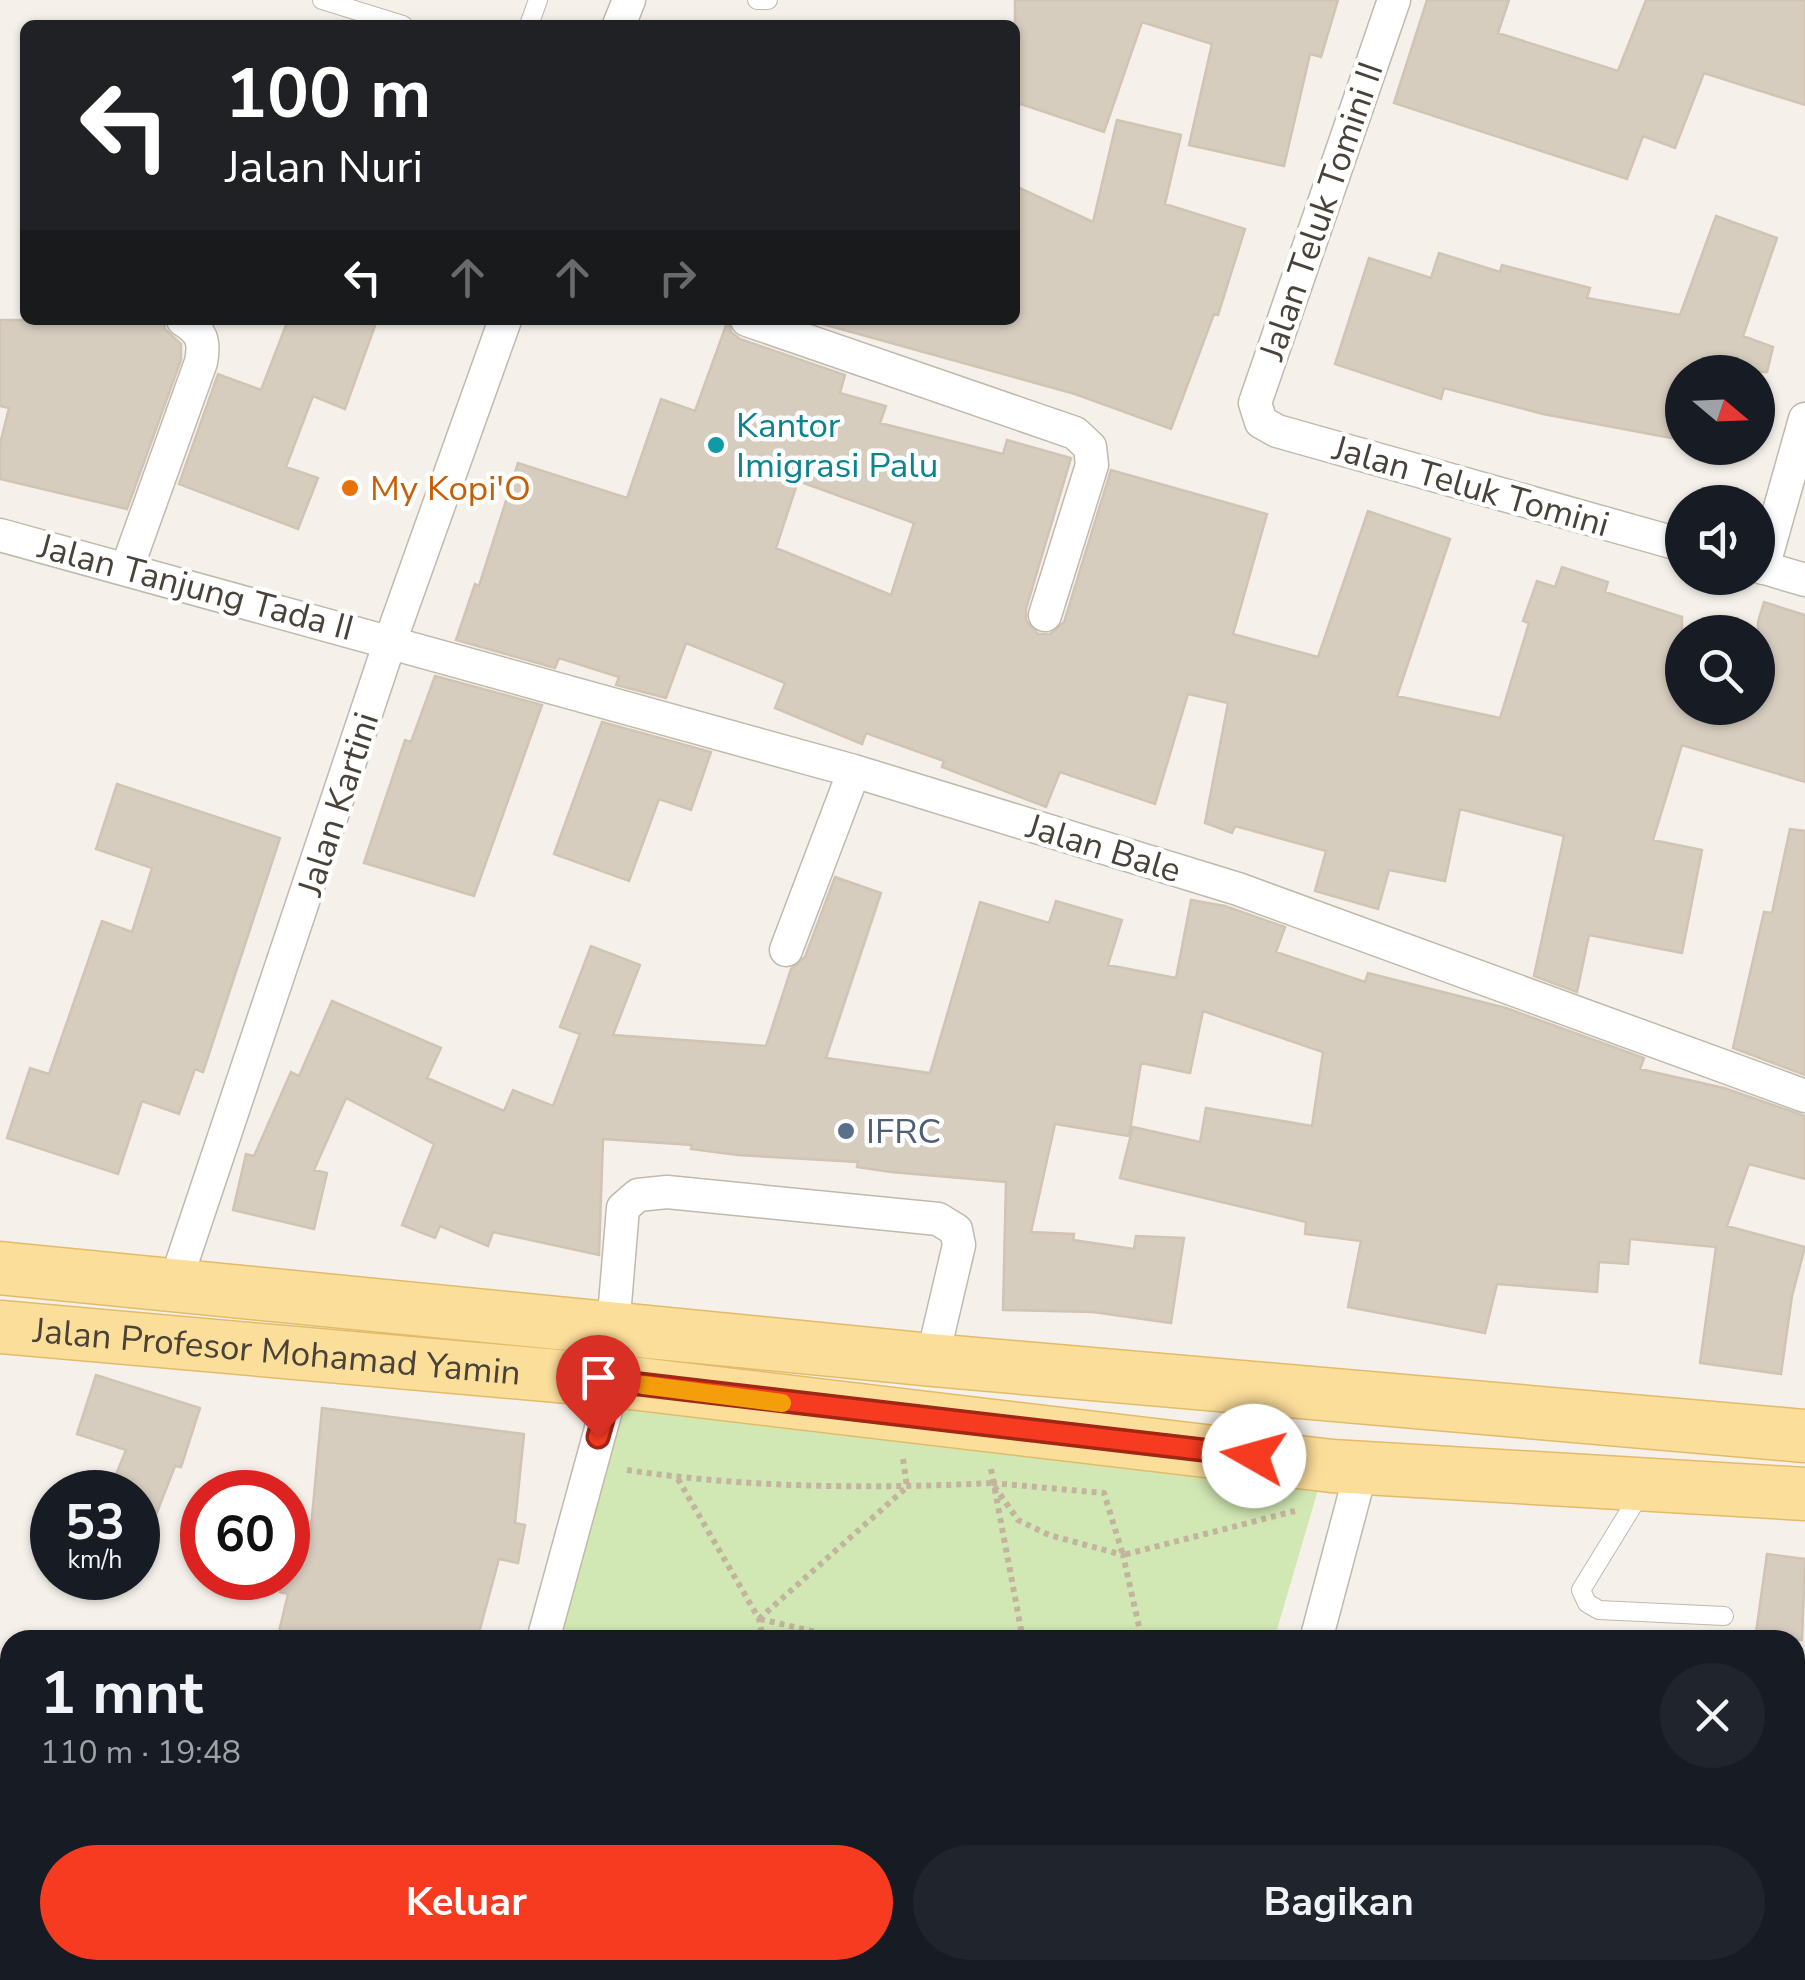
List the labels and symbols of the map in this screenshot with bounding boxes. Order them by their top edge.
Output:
street label: Jalan Teluk Tomini II [1248,56,1394,367]
north arrow [1665,355,1775,465]
place label: Kantor Imigrasi Palu [736,402,938,489]
street label: Jalan Teluk Tomini [1326,424,1614,548]
marker: Kantor Imigrasi Palu [705,434,727,456]
place label: My Kopi'O [370,465,531,512]
marker: My Kopi'O [339,477,361,499]
street label: Jalan Tanjung Tada II [32,523,359,652]
street label: Jalan Kartini [286,707,390,903]
street label: Jalan Bale [1020,803,1187,894]
place label: IFRC [866,1108,941,1155]
marker: IFRC [835,1120,857,1142]
street label: Jalan Profesor Mohamad Yamin [30,1307,523,1397]
pin [556,1335,641,1438]
position arrow [1202,1404,1306,1508]
speed limit sign: 60 [180,1470,310,1600]

